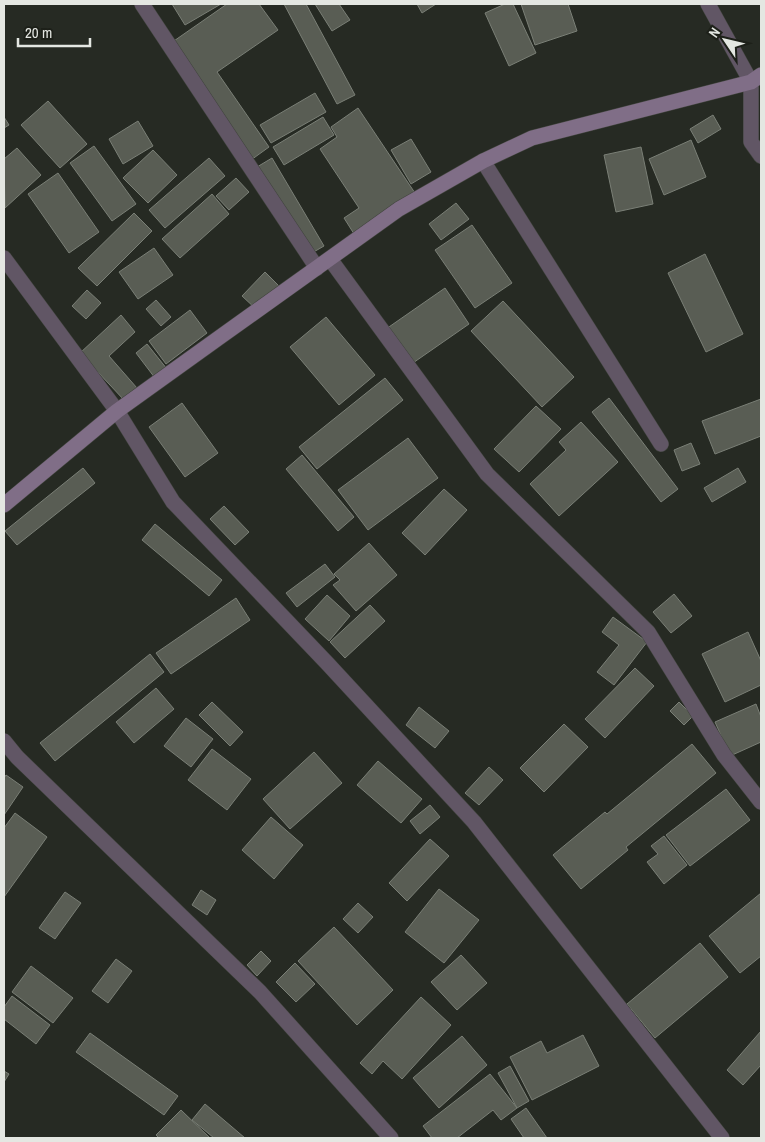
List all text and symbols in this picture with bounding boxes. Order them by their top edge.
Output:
scale bar [18,15,90,47]
north arrow [700,15,750,65]
text: 20 m [25,22,52,43]
text: N [705,24,724,41]

